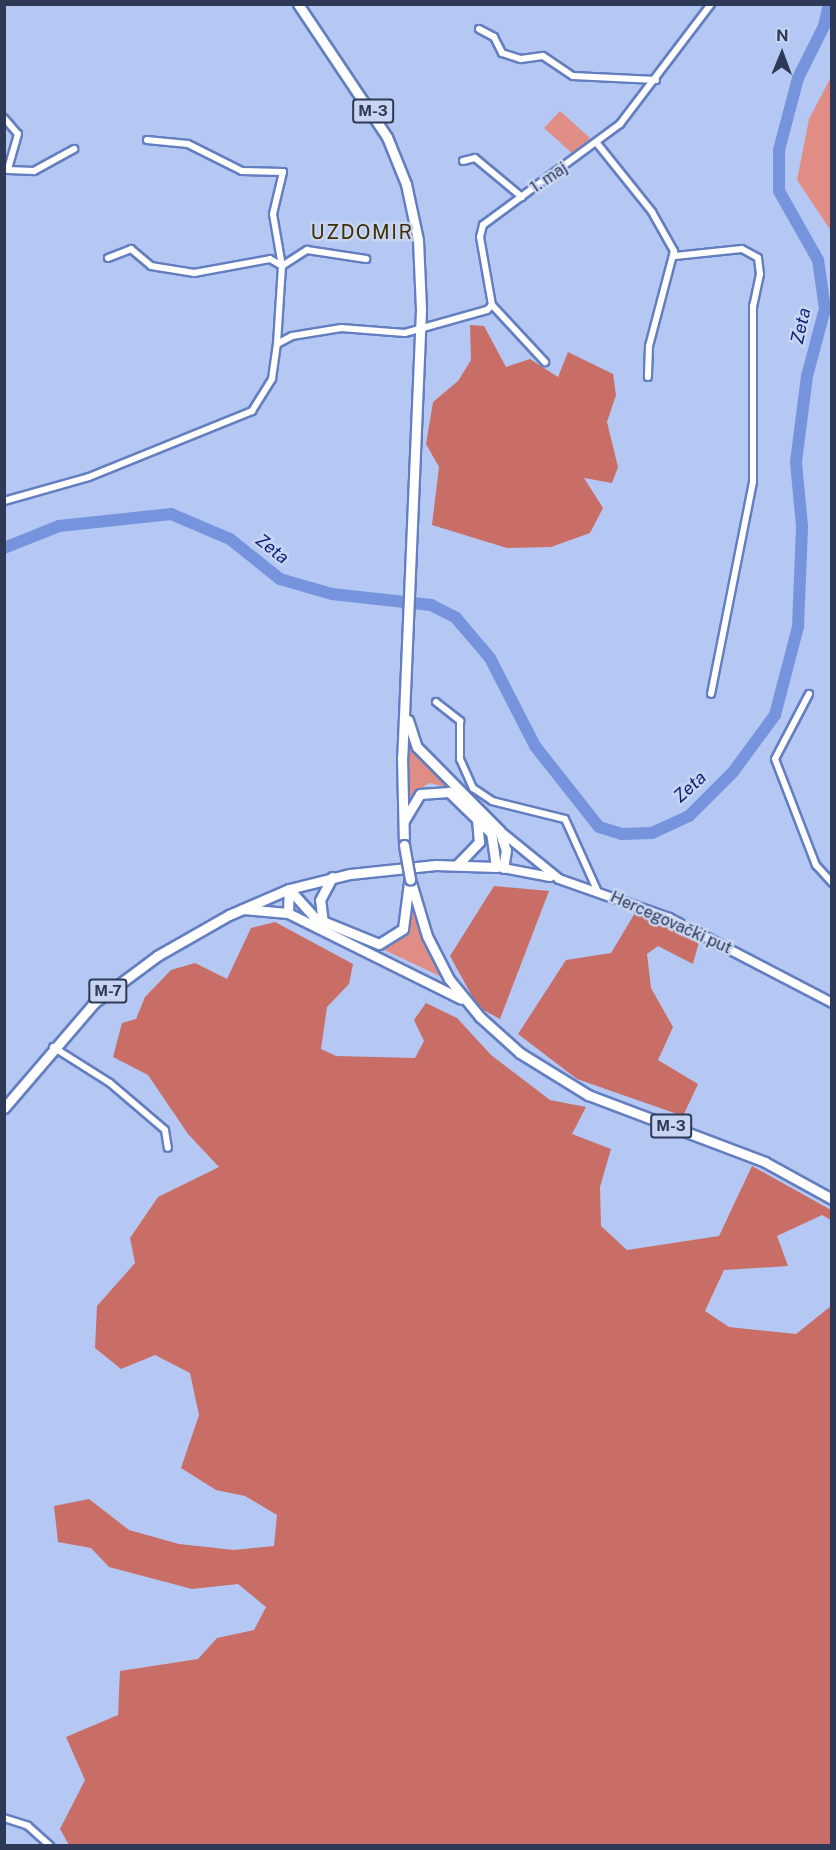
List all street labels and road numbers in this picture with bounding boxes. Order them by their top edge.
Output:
road number: M-3 [352,99,394,123]
street label: 1. maj [527,159,571,197]
street label: Hercegovački put [607,888,735,958]
road number: M-7 [87,979,129,1003]
road number: M-3 [650,1114,692,1138]

